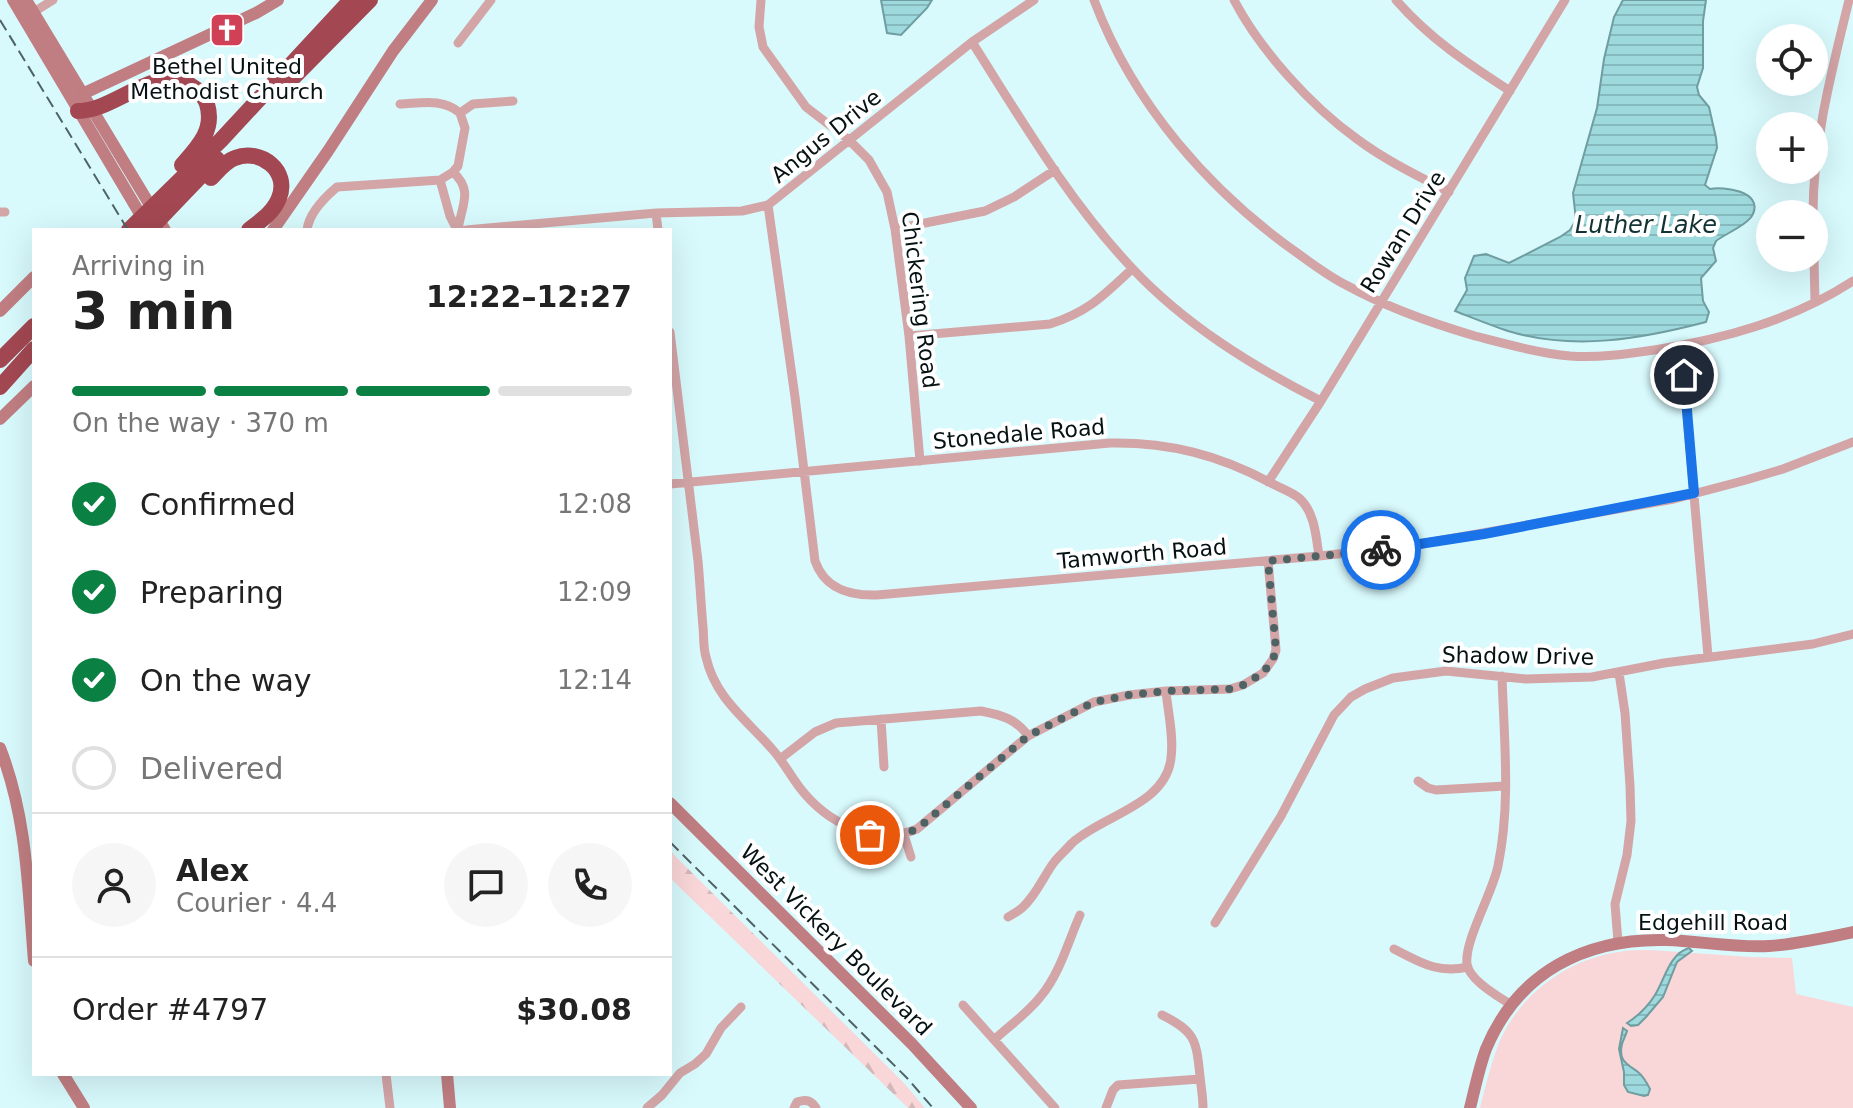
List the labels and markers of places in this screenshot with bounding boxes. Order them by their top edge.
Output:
church icon: Bethel United Methodist Church [208,11,246,49]
place label: Bethel United Methodist Church [130,54,324,104]
pin [1650,341,1718,409]
pin [836,801,904,869]

